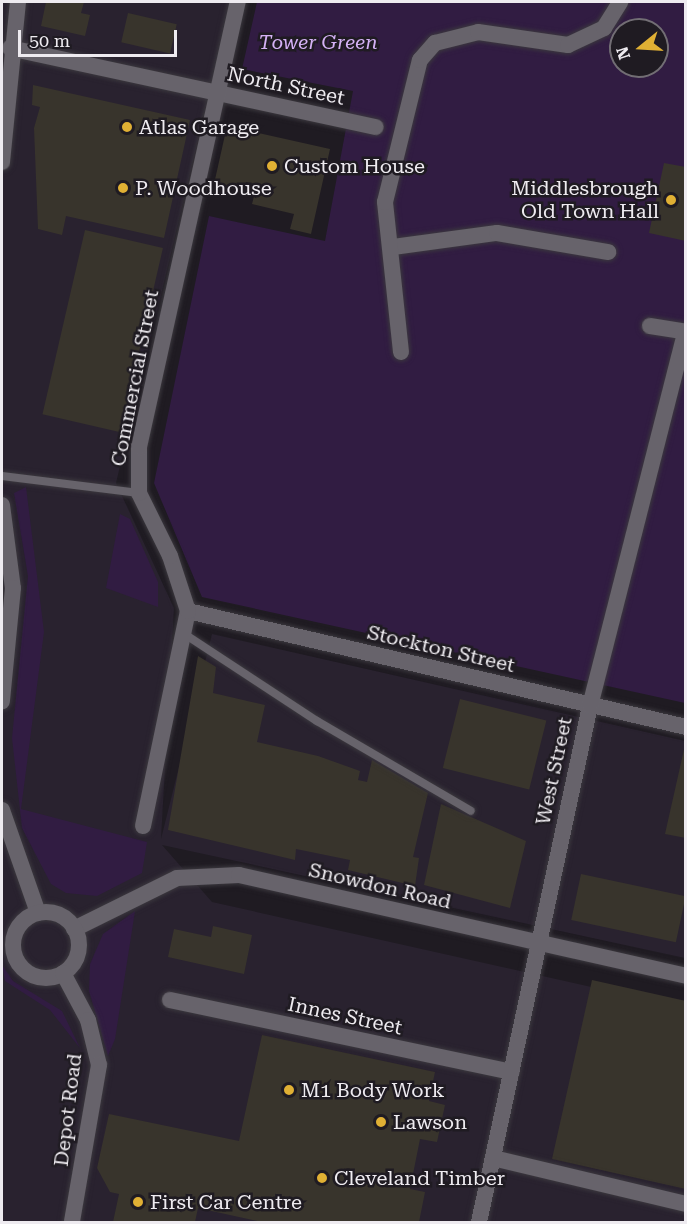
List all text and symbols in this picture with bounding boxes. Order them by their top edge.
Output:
scale bar [21,18,180,56]
north arrow [609,18,669,78]
text: 50 m [29,30,70,51]
park label: Tower Green [258,30,378,54]
text: N [612,44,634,62]
street label: North Street [225,62,347,110]
place label: Atlas Garage [139,115,259,139]
marker: Atlas Garage [120,120,134,134]
place label: Custom House [284,154,425,178]
marker: Custom House [265,159,279,173]
place label: P. Woodhouse [135,176,272,200]
place label: Middlesbrough Old Town Hall [511,176,659,223]
marker: P. Woodhouse [116,181,130,195]
marker: Middlesbrough Old Town Hall [664,193,678,207]
street label: Commercial Street [106,288,164,468]
street label: Stockton Street [365,620,517,678]
street label: West Street [531,715,577,827]
street label: Snowdon Road [306,858,454,914]
street label: Innes Street [286,992,404,1040]
street label: Depot Road [49,1052,87,1168]
place label: M1 Body Work [301,1078,444,1102]
marker: M1 Body Work [282,1083,296,1097]
place label: Lawson [393,1110,467,1134]
marker: Lawson [374,1115,388,1129]
place label: Cleveland Timber [334,1166,505,1190]
marker: Cleveland Timber [315,1171,329,1185]
place label: First Car Centre [150,1190,302,1214]
marker: First Car Centre [131,1195,145,1209]

